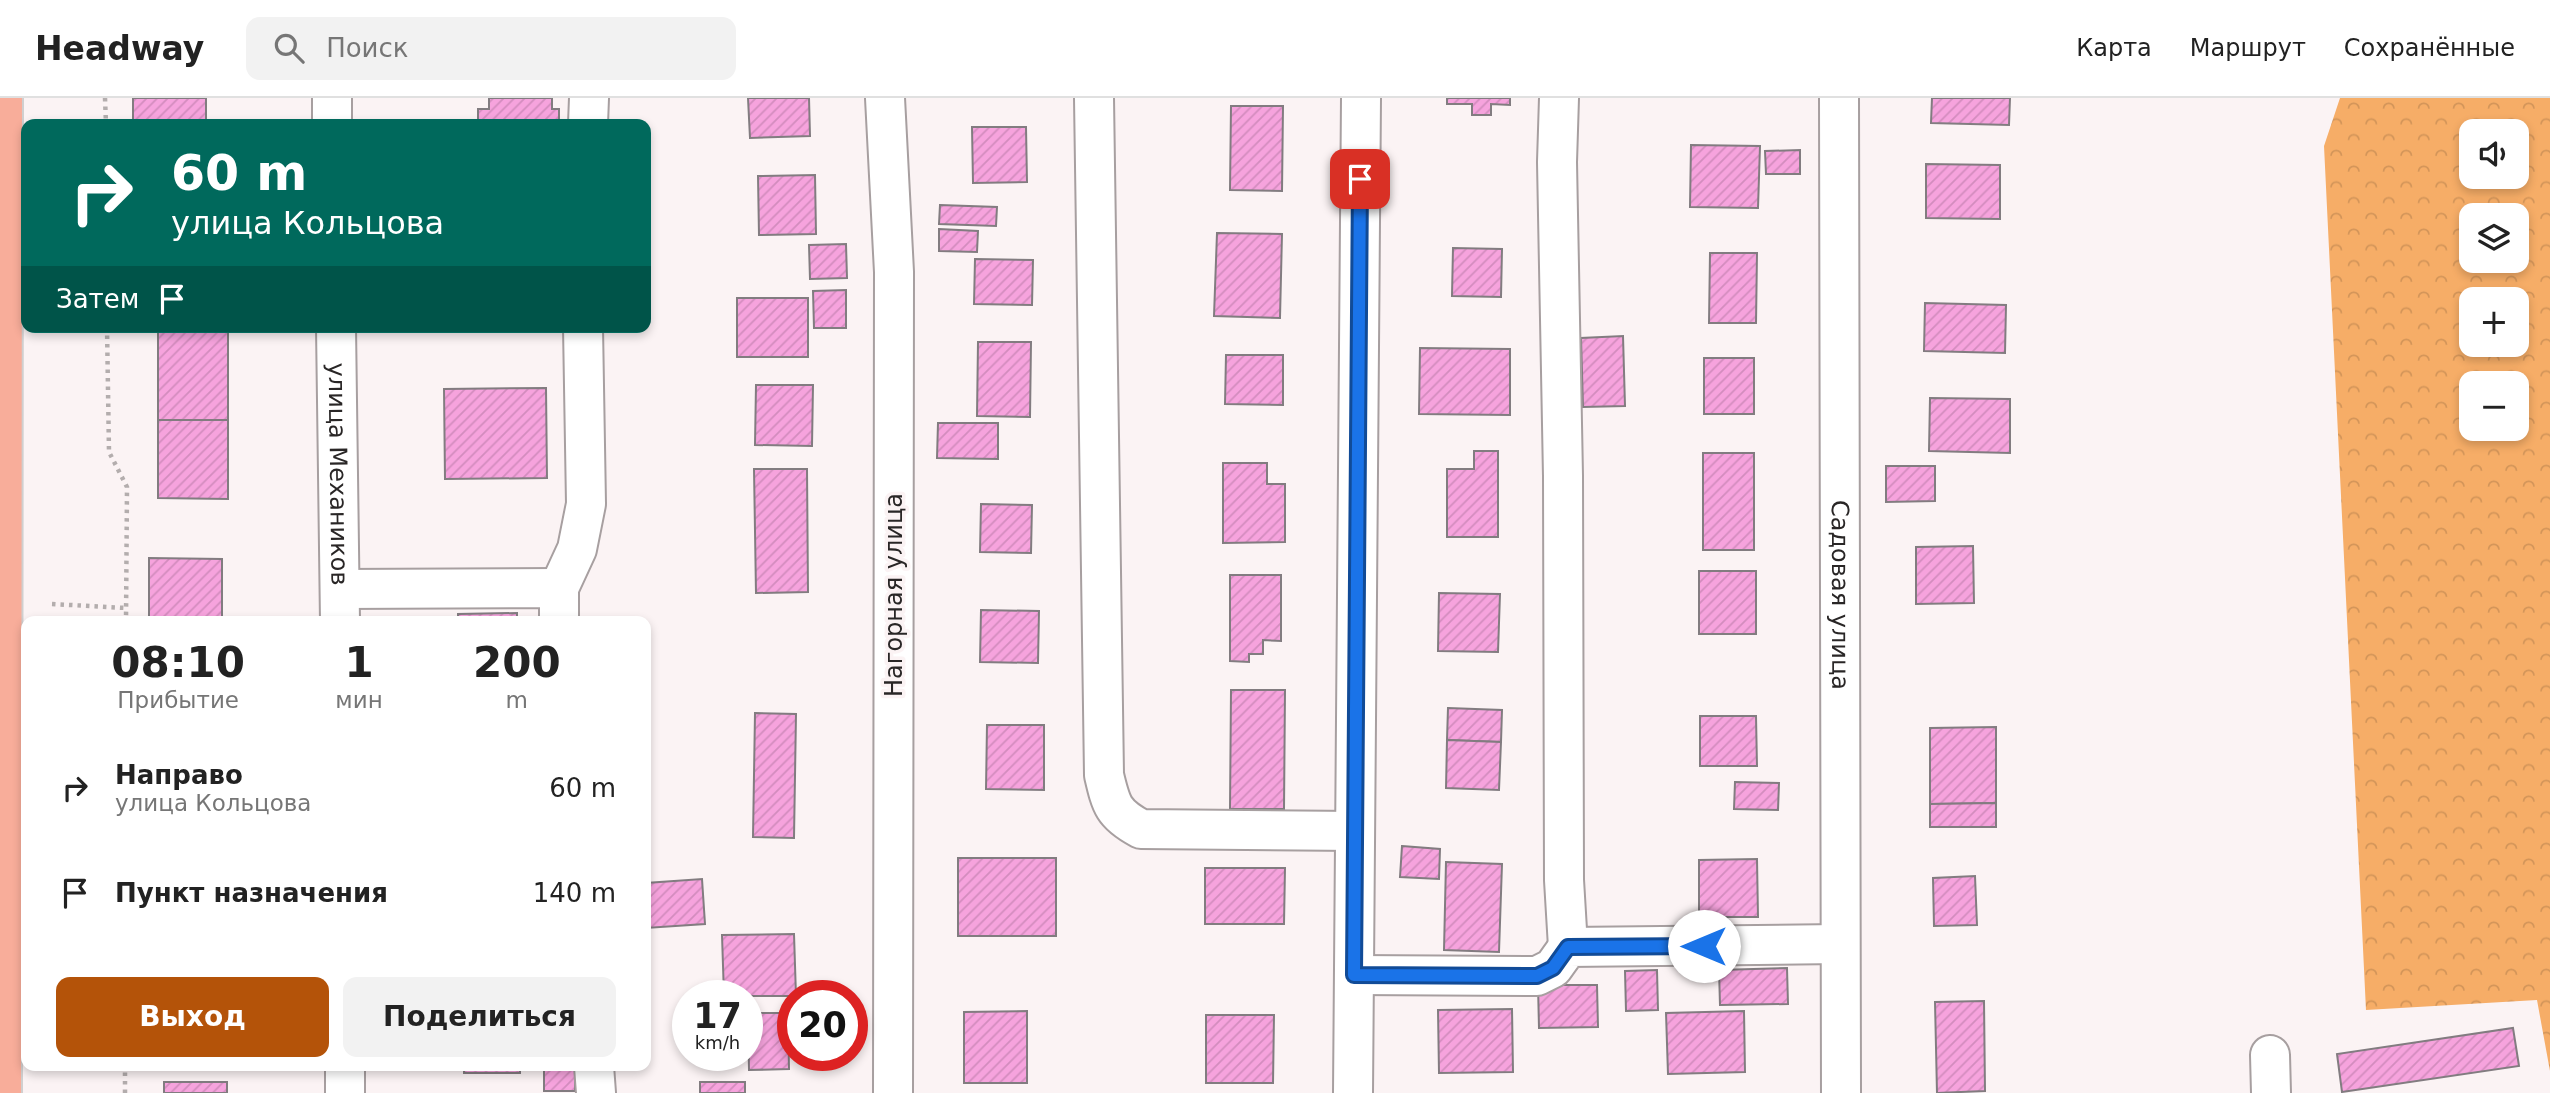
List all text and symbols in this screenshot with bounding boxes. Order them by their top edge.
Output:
search box [246,17,736,80]
text: Headway [35,29,204,68]
icon: search [270,29,308,67]
text: Поиск [326,33,409,63]
text: Карта [2076,34,2152,62]
text: Маршрут [2190,34,2306,62]
text: Сохранённые [2344,34,2515,62]
map controls [2459,119,2529,441]
button: sound [2459,119,2529,189]
text: 60 m [171,145,307,202]
icon: right [56,147,147,238]
pin [1330,149,1390,209]
icon: arrive [1341,160,1379,198]
button: layers [2459,203,2529,273]
text: улица Кольцова [171,204,444,242]
icon: arrive [153,280,191,318]
text: Затем [56,284,139,314]
button: + [2459,287,2529,357]
street label: улица Механиков [322,362,354,586]
button: − [2459,371,2529,441]
street label: Нагорная улица [880,493,908,697]
street label: Садовая улица [1826,500,1854,690]
text: 08:10 [111,638,245,687]
text: 1 [344,638,374,687]
text: 200 [473,638,561,687]
text: Прибытие [117,687,239,713]
text: мин [335,687,383,713]
text: m [506,687,528,713]
text: Направо [115,760,243,790]
icon: right [56,769,94,807]
text: 60 m [549,773,616,803]
text: улица Кольцова [115,790,311,816]
icon: arrive [56,874,94,912]
text: Пункт назначения [115,878,388,908]
text: 140 m [533,878,616,908]
position arrow [1667,909,1741,983]
button: Выход [56,977,329,1057]
button: Поделиться [343,977,616,1057]
speed limit sign: 20 [777,980,868,1071]
text: 17 [693,996,742,1036]
text: km/h [695,1032,740,1053]

